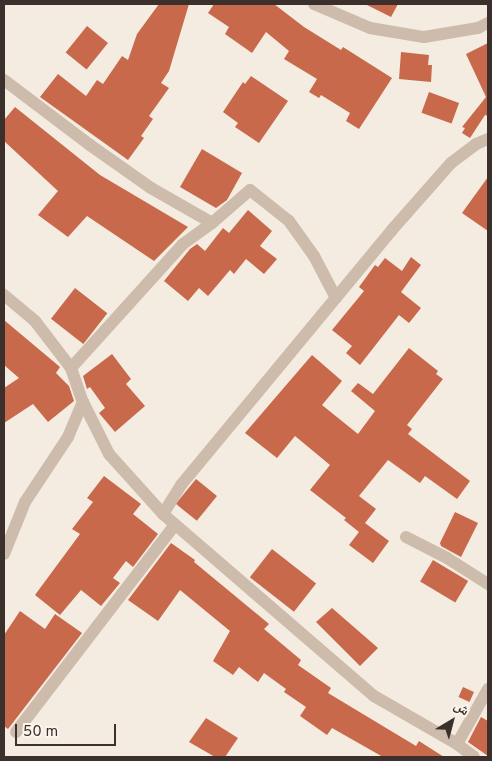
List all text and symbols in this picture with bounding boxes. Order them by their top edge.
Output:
north arrow [427,696,477,746]
text: ش [450,697,472,720]
scale bar [18,714,119,746]
text: 50 m [23,723,58,742]

